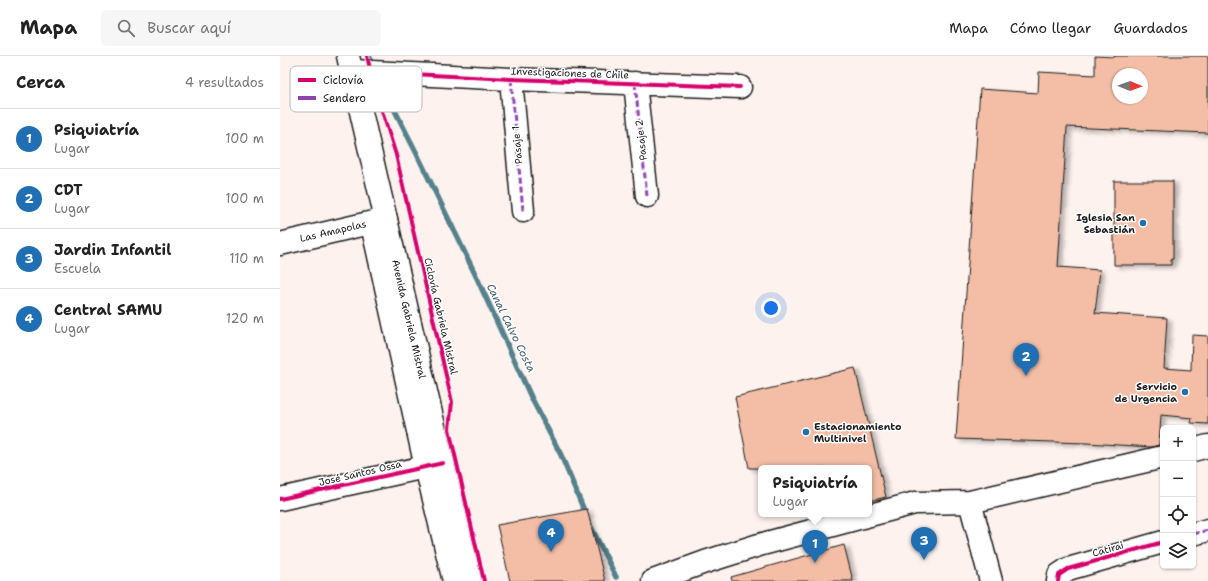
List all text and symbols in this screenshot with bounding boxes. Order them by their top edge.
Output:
search box [101,10,381,46]
text: Mapa [20,15,77,40]
icon: search [115,17,137,39]
text: Buscar aquí [147,18,231,38]
text: Mapa [949,19,988,37]
text: Cómo llegar [1010,19,1091,37]
text: Guardados [1113,19,1188,37]
street label: Investigaciones de Chile [511,64,630,82]
legend [290,66,422,112]
north arrow [1112,68,1148,104]
text: Cerca [16,71,65,93]
text: Ciclovía [323,73,363,88]
text: 4 resultados [185,74,264,91]
text: Sendero [323,91,366,106]
street label: Pasaje 2 [632,119,650,161]
text: Psiquiatría [54,120,139,140]
street label: Pasaje 1 [509,125,525,165]
text: 1 [26,130,32,147]
text: 100 m [225,130,264,147]
text: Lugar [54,140,90,157]
text: CDT [54,180,83,200]
text: 2 [24,190,34,207]
text: 100 m [225,190,264,207]
text: Lugar [54,200,90,217]
place label: Iglesia San Sebastián [1076,211,1135,236]
street label: Las Amapolas [299,217,368,245]
marker: Iglesia San Sebastián [1138,218,1148,228]
text: Jardin Infantil [54,240,171,260]
text: 3 [24,250,34,267]
text: 110 m [229,250,264,267]
street label: Ciclovía Gabriela Mistral [421,256,461,376]
street label: Avenida Gabriela Mistral [389,258,429,380]
text: Escuela [54,260,101,277]
water label: Canal Calvo Costa [483,281,539,375]
your location [761,298,781,318]
text: Central SAMU [54,300,162,320]
text: 4 [24,310,34,327]
text: 120 m [226,310,264,327]
text: Lugar [54,320,90,337]
pin: 2 [1013,343,1039,376]
place label: Servicio de Urgencia [1115,380,1177,405]
marker: Servicio de Urgencia [1180,387,1190,397]
place label: Estacionamiento Multinivel [814,420,902,445]
map controls [1160,425,1196,569]
button: + [1160,425,1196,461]
marker: Estacionamiento Multinivel [801,427,811,437]
street label: José Santos Ossa [317,457,403,489]
button: − [1160,461,1196,497]
popup [758,465,872,517]
text: Psiquiatría [772,473,858,493]
text: Lugar [772,493,809,510]
button: locate [1160,497,1196,533]
pin: 4 [538,519,564,552]
pin: 3 [911,527,937,560]
pin: 1 [802,530,828,563]
button: layers [1160,533,1196,569]
street label: Catirai [1091,538,1125,560]

